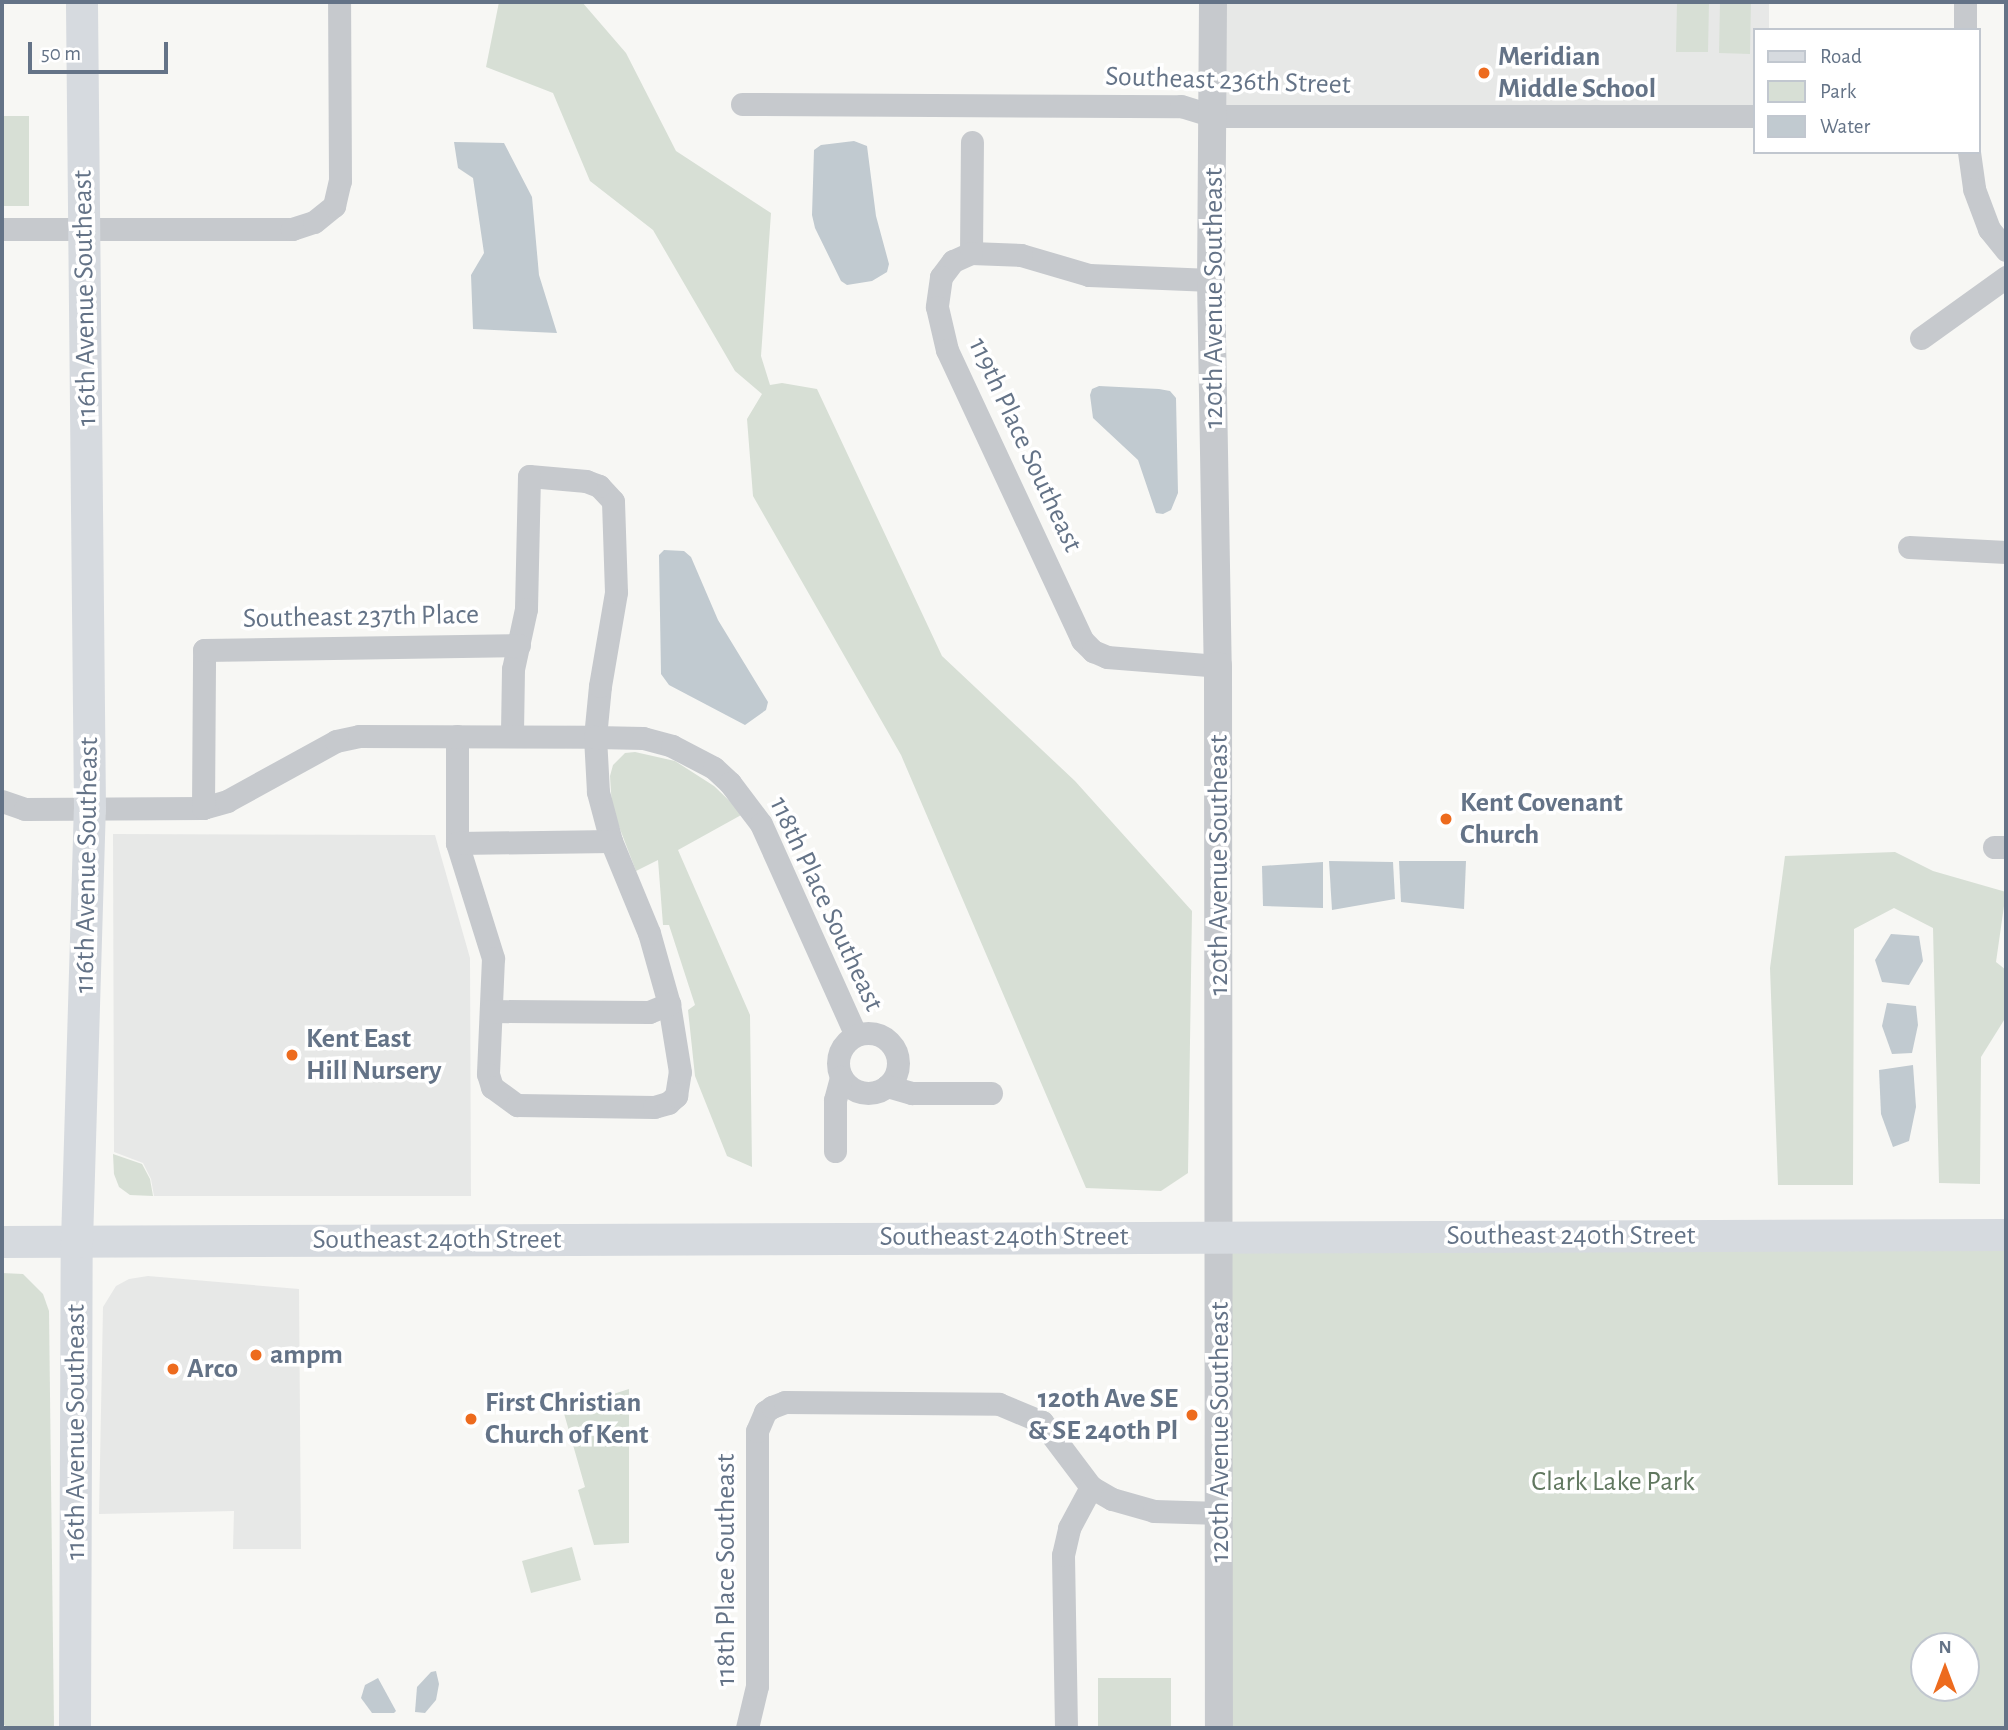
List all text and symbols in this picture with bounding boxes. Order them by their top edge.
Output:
scale bar [32,28,172,72]
legend [1752,28,1980,154]
place label: Meridian Middle School [1498,40,1656,106]
text: 50 m [41,43,81,64]
text: Road [1820,46,1862,67]
street label: Southeast 236th Street [1105,60,1351,102]
marker: Meridian Middle School [1476,65,1492,81]
text: Park [1820,81,1856,102]
text: Water [1820,116,1870,137]
street label: 120th Avenue Southeast [1197,168,1231,428]
street label: 116th Avenue Southeast [66,170,104,426]
street label: 119th Place Southeast [961,333,1089,557]
street label: Southeast 237th Place [243,598,479,636]
street label: 120th Avenue Southeast [1202,735,1236,995]
street label: 116th Avenue Southeast [68,737,106,993]
place label: Kent Covenant Church [1460,786,1623,852]
street label: 118th Place Southeast [762,791,890,1017]
marker: Kent Covenant Church [1438,811,1454,827]
place label: Kent East Hill Nursery [306,1022,442,1088]
marker: Kent East Hill Nursery [284,1047,300,1063]
street label: Southeast 240th Street [1447,1219,1695,1253]
street label: Southeast 240th Street [880,1220,1128,1254]
street label: Southeast 240th Street [313,1223,561,1257]
street label: 120th Avenue Southeast [1203,1302,1237,1562]
street label: 116th Avenue Southeast [59,1304,93,1560]
place label: ampm [270,1338,343,1372]
marker: ampm [248,1347,264,1363]
place label: Arco [187,1352,238,1386]
marker: Arco [165,1361,181,1377]
place label: 120th Ave SE & SE 240th Pl [1028,1382,1178,1448]
place label: First Christian Church of Kent [485,1386,648,1452]
marker: 120th Ave SE & SE 240th Pl [1184,1407,1200,1423]
marker: First Christian Church of Kent [463,1411,479,1427]
street label: 118th Place Southeast [709,1454,743,1686]
park label: Clark Lake Park [1531,1465,1695,1499]
north arrow [1910,1632,1980,1702]
text: N [1938,1638,1952,1657]

